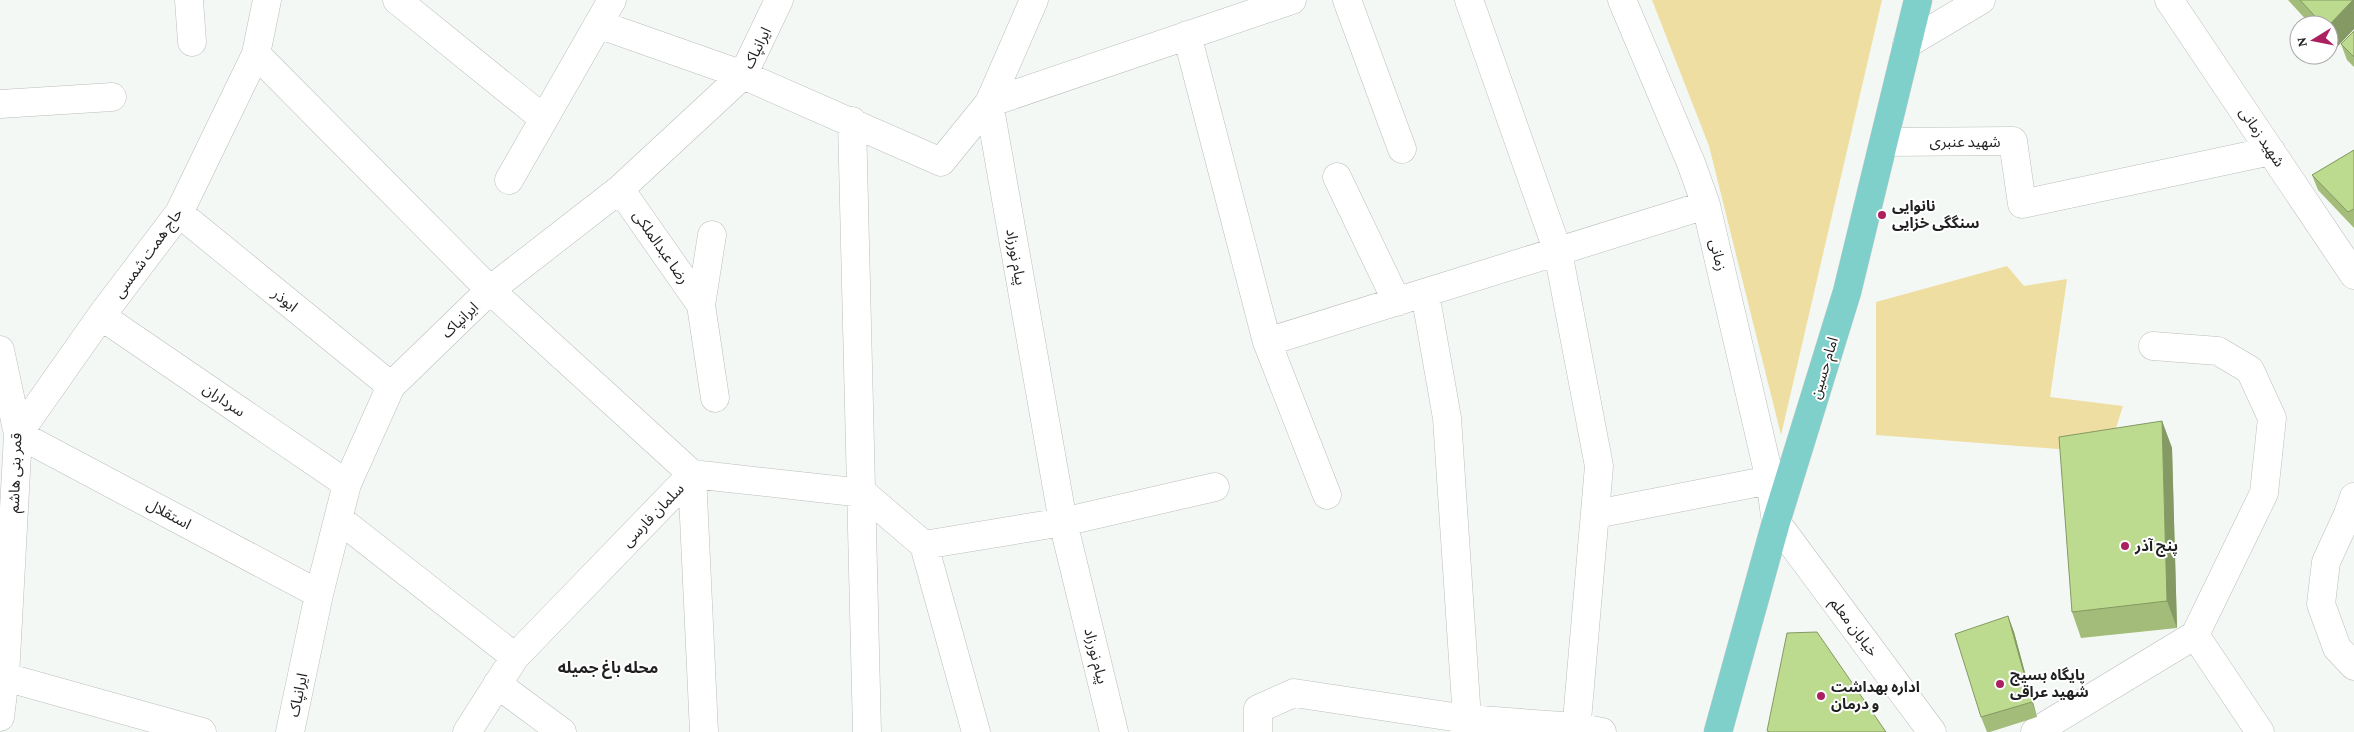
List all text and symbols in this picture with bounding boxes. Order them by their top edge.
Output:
north arrow [2289,15,2339,65]
street label: ایرانپاک [740,25,776,72]
text: N [2292,36,2310,48]
street label: شهید زمانی [2236,104,2288,170]
street label: شهید عنبری [1930,134,2001,151]
place label: نانوایی سنگگی خزایی [1892,198,1979,232]
street label: حاج همت شمسی [110,205,189,303]
street label: رضا عبدالملکی [629,207,692,287]
marker: نانوایی سنگگی خزایی [1876,209,1888,221]
street label: پیام نورزاد [1000,228,1029,287]
street label: زمانی [1706,237,1729,273]
street label: ابوذر [268,285,301,316]
street label: ایرانپاک [438,299,483,343]
street label: امام حسین [1807,335,1844,402]
street label: سرداران [200,380,248,421]
street label: قمر بنی هاشم [6,432,27,514]
street label: سلمان فارسی [619,480,688,550]
street label: استقلال [144,496,194,533]
place label: پنج آذر [2134,538,2178,557]
marker: پنج آذر [2119,540,2131,552]
street label: خیابان معلم [1824,595,1881,661]
street label: پیام نورزاد [1078,626,1111,686]
district label: محله باغ‌ جمیله [558,659,658,679]
place label: پایگاه بسیج شهید عراقی [2010,666,2089,701]
street label: ایرانپاک [286,672,313,719]
marker: پایگاه بسیج شهید عراقی [1994,678,2006,690]
place label: اداره بهداشت و درمان [1831,679,1920,713]
marker: اداره بهداشت و درمان [1815,690,1827,702]

